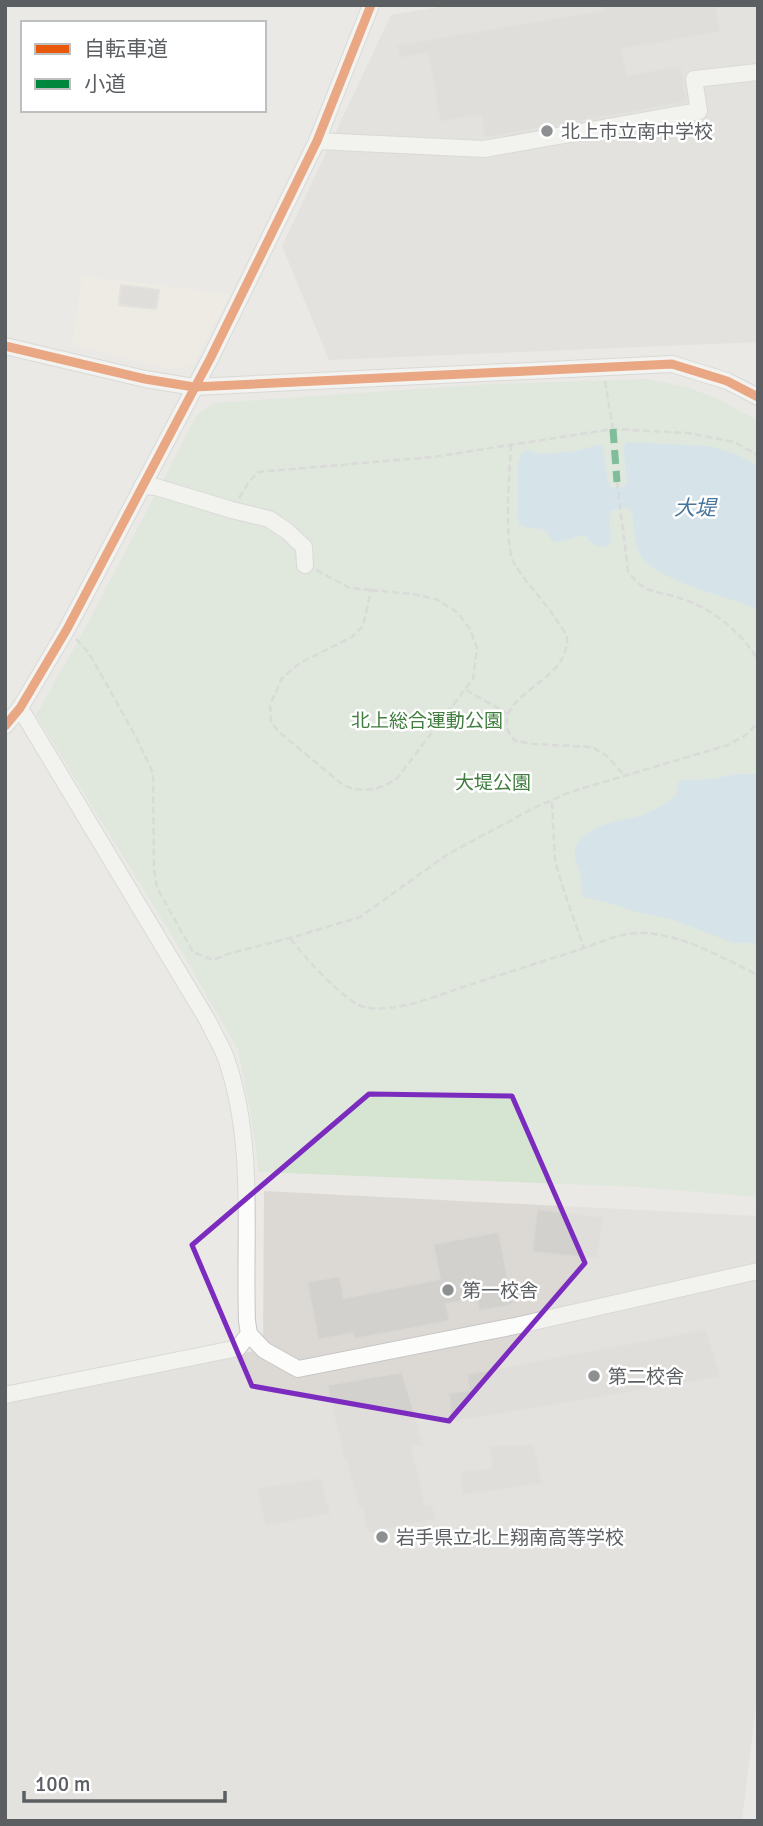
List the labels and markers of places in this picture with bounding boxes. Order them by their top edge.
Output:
place label: 北上市立南中学校 [561,120,713,144]
marker: 北上市立南中学校 [539,123,555,139]
place label: 第一校舎 [462,1279,538,1303]
marker: 第一校舎 [440,1282,456,1298]
place label: 第二校舎 [608,1365,684,1389]
marker: 第二校舎 [586,1368,602,1384]
place label: 岩手県立北上翔南高等学校 [396,1526,624,1550]
marker: 岩手県立北上翔南高等学校 [374,1529,390,1545]

